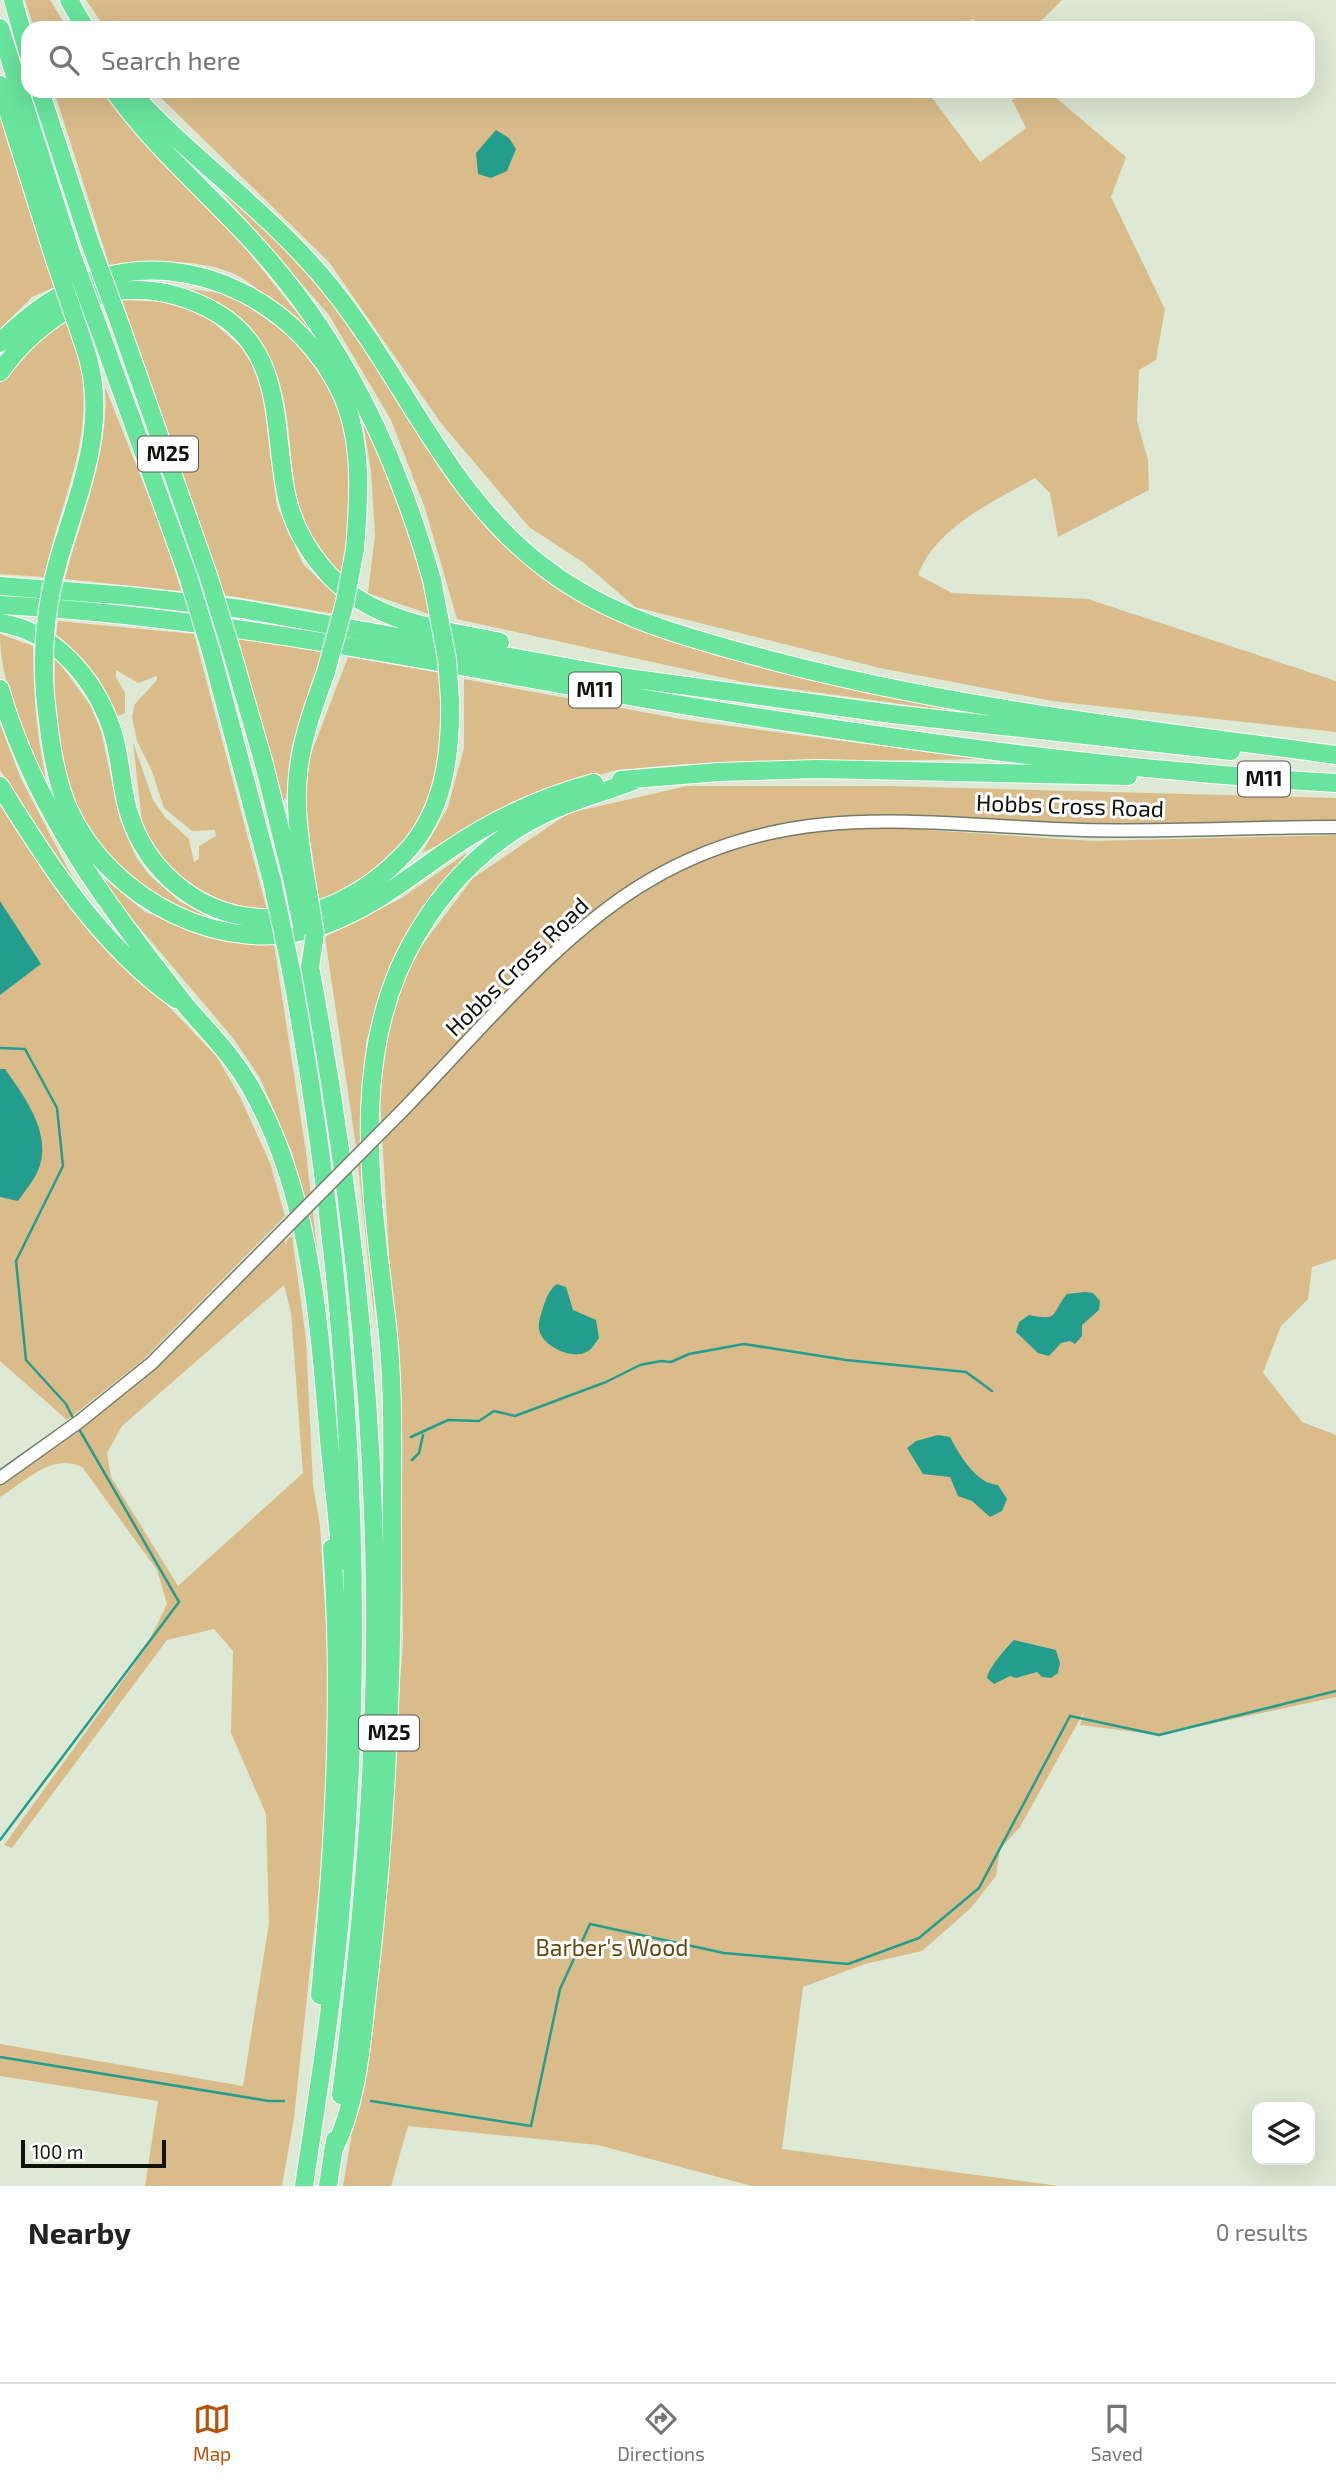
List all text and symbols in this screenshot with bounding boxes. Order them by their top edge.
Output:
search box [21,21,1315,98]
icon: search [45,41,83,79]
text: Search here [101,44,241,75]
road number: M25 [138,436,198,472]
road number: M11 [569,672,621,708]
road number: M11 [1238,762,1290,796]
street label: Hobbs Cross Road [976,788,1164,822]
street label: Hobbs Cross Road [439,891,594,1042]
road number: M25 [359,1716,419,1750]
park label: Barber's Wood [536,1933,688,1961]
map controls [1252,2102,1315,2165]
button: layers [1252,2102,1315,2165]
scale bar [21,2137,166,2169]
text: 100 m [32,2140,83,2163]
text: Nearby [28,2214,131,2250]
text: 0 results [1216,2218,1308,2246]
tab: Map [193,2400,231,2465]
tab: Directions [617,2400,705,2465]
tab: Saved [1091,2400,1143,2465]

